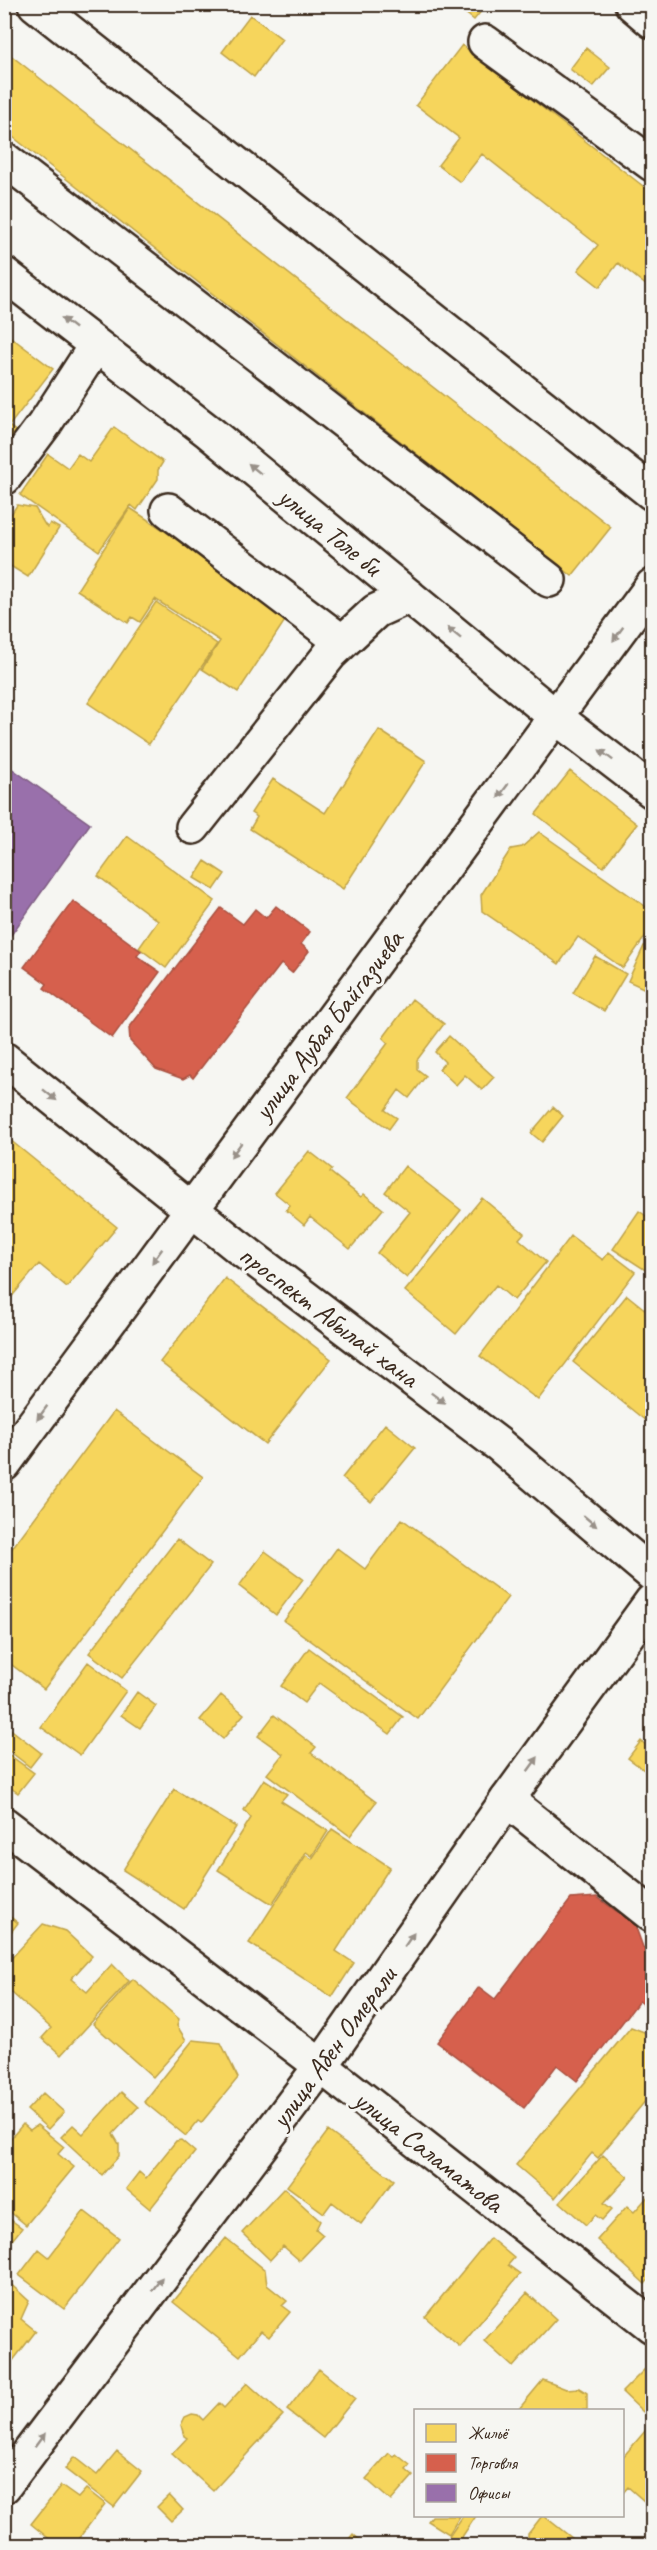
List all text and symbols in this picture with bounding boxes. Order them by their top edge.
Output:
one-way arrow [60,317,76,330]
one-way arrow [247,463,263,476]
street label: улица Толе би [270,477,391,585]
one-way arrow [612,625,624,641]
one-way arrow [446,627,462,640]
one-way arrow [599,750,614,762]
one-way arrow [497,783,509,798]
street label: улица Аубая Байгазиева [244,922,412,1129]
one-way arrow [42,1089,58,1102]
one-way arrow [230,1141,242,1157]
street label: проспект Абылай хана [232,1237,427,1396]
one-way arrow [152,1249,164,1264]
one-way arrow [430,1392,446,1405]
one-way arrow [36,1405,48,1421]
one-way arrow [582,1514,597,1527]
one-way arrow [527,1756,539,1771]
one-way arrow [403,1933,415,1949]
street label: улица Абен Омерали [261,1958,404,2136]
street label: улица Саламатова [346,2080,512,2221]
one-way arrow [151,2276,164,2292]
legend [414,2409,624,2517]
text: Жильё [468,2422,510,2444]
one-way arrow [33,2432,45,2447]
text: Торговля [468,2452,519,2474]
text: Офисы [468,2482,511,2504]

